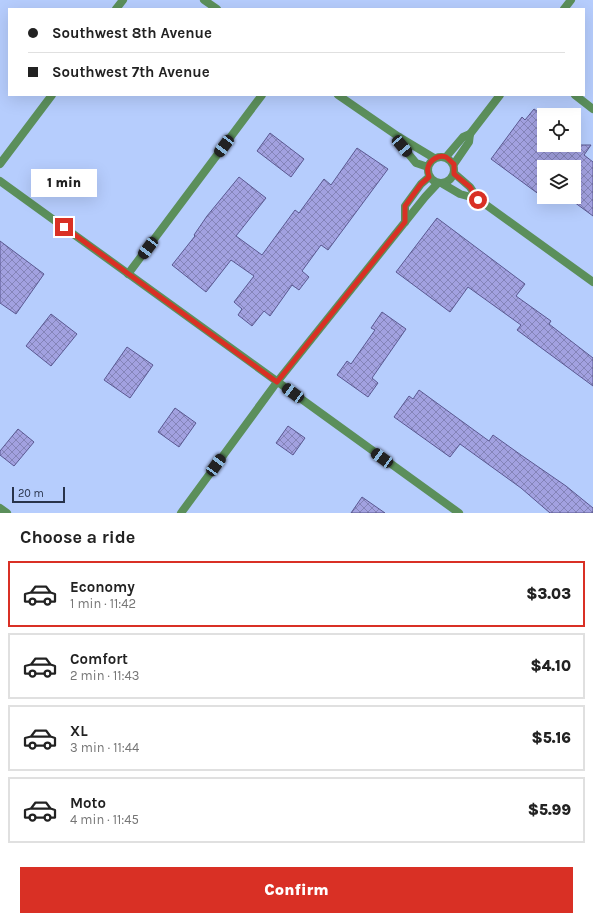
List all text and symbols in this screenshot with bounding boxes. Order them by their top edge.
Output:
text: Southwest 8th Avenue [52,24,212,42]
text: Southwest 7th Avenue [52,63,210,81]
map controls [537,108,581,204]
button: locate [537,108,581,152]
car [212,133,236,159]
car [390,133,414,159]
button: layers [537,160,581,204]
callout: 1 min [31,169,97,197]
text: 1 min [47,175,81,190]
route start [469,191,487,209]
route end [55,218,73,236]
car [136,235,160,261]
car [280,381,306,405]
car [369,446,395,470]
car [204,452,228,478]
scale bar [12,485,65,504]
text: 20 m [18,487,44,500]
text: Choose a ride [20,526,135,548]
icon: car [22,576,58,612]
text: Economy [70,578,135,596]
text: $3.03 [526,585,571,603]
text: 1 min · 11:42 [70,596,136,611]
icon: car [22,648,58,684]
text: Comfort [70,650,128,668]
text: $4.10 [531,657,571,675]
text: 2 min · 11:43 [70,668,140,683]
icon: car [22,720,58,756]
text: XL [70,722,88,740]
text: $5.16 [532,729,571,747]
text: 3 min · 11:44 [70,740,139,755]
icon: car [22,792,58,828]
text: Moto [70,794,106,812]
text: $5.99 [528,801,571,819]
text: 4 min · 11:45 [70,812,139,827]
button: Confirm [20,867,573,913]

